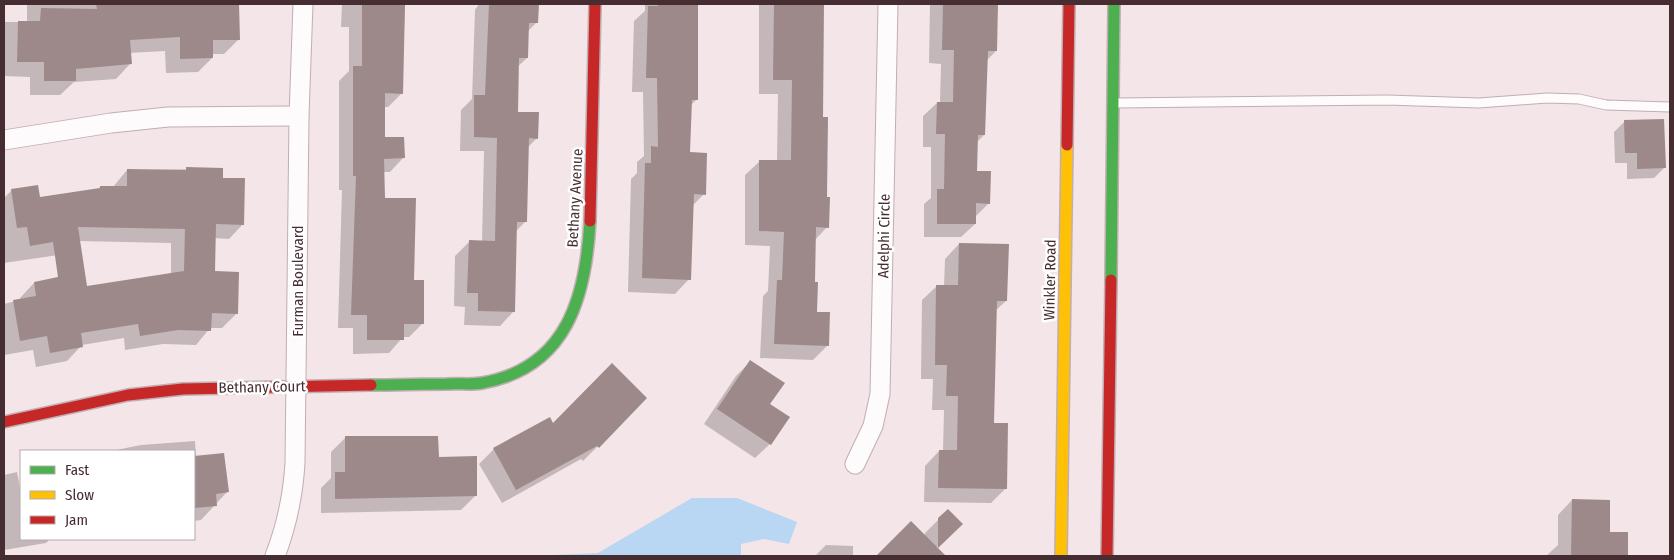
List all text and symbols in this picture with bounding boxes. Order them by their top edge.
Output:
street label: Bethany Avenue [563,148,587,248]
street label: Adelphi Circle [874,194,894,278]
street label: Furman Boulevard [289,225,307,337]
street label: Winkler Road [1040,239,1060,321]
street label: Bethany Court [218,377,306,397]
legend [20,450,195,540]
text: Fast [65,461,89,479]
text: Slow [65,486,94,504]
text: Jam [65,511,88,529]

